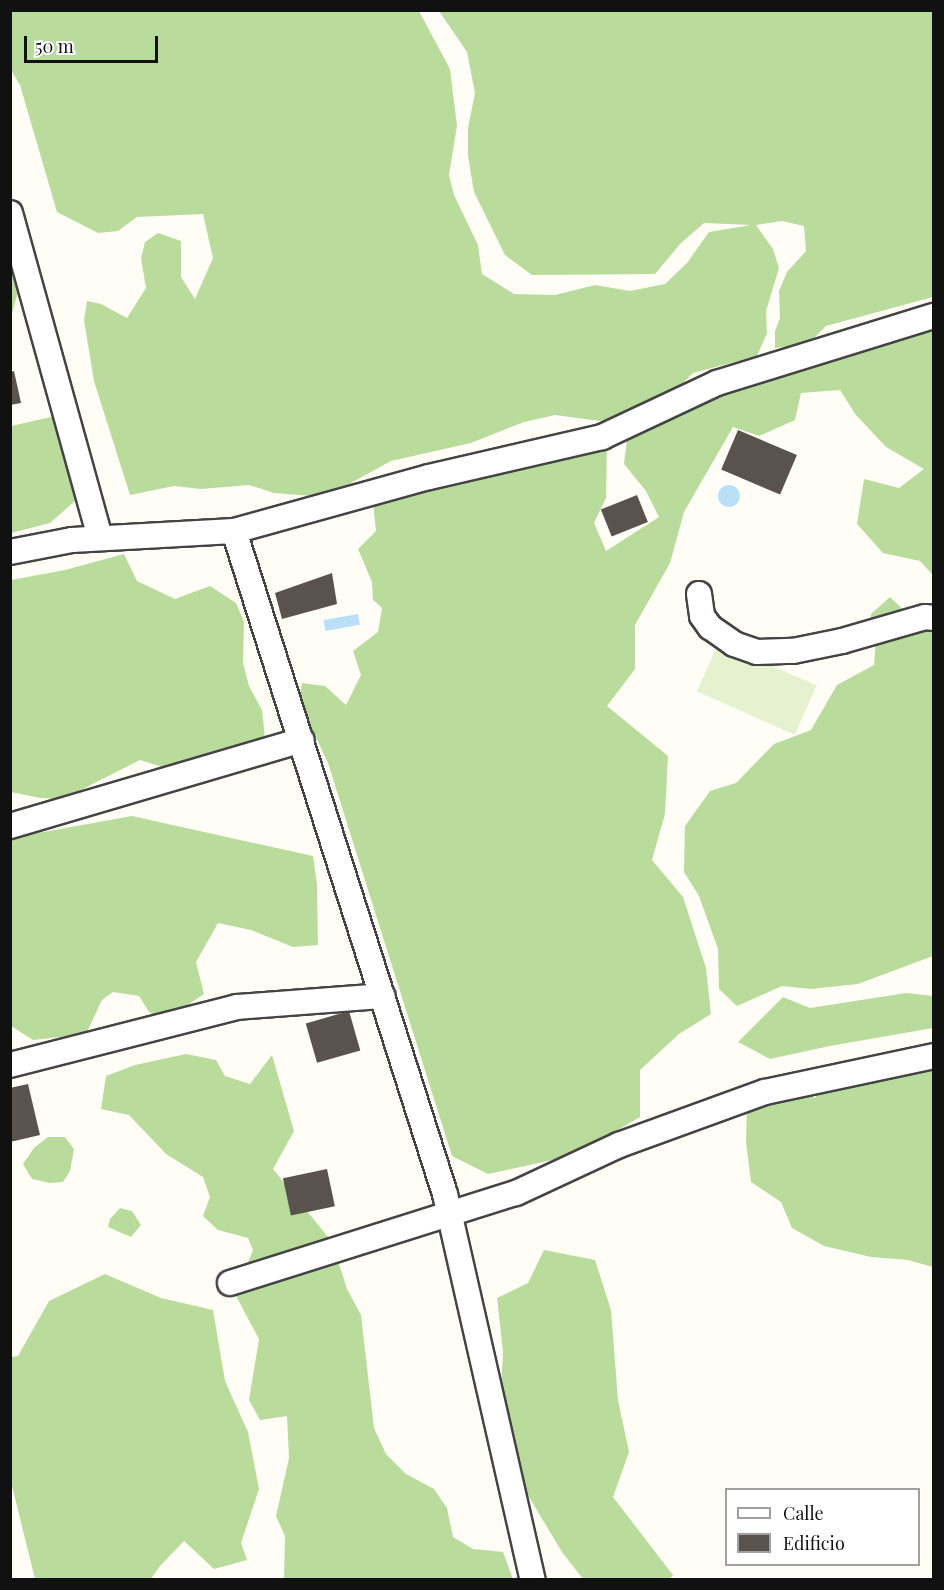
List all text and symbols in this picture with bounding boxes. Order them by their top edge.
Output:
scale bar [27,24,160,62]
text: 50 m [35,34,74,58]
legend [725,1488,920,1566]
text: Calle [783,1501,824,1525]
text: Edificio [783,1531,845,1555]

